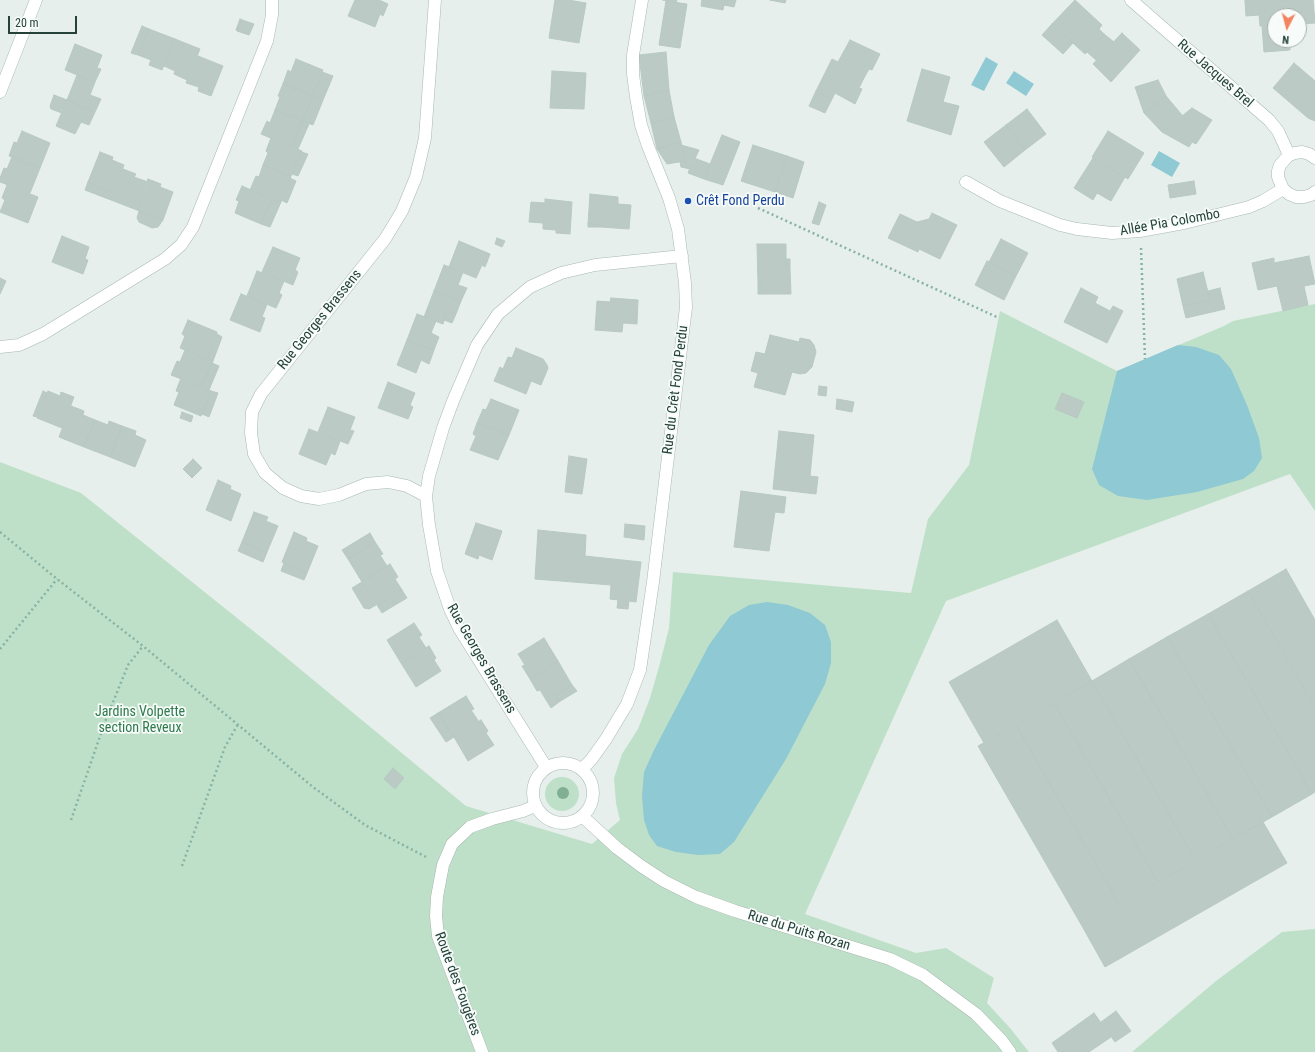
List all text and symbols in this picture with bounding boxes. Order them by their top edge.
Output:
scale bar [10,8,79,34]
north arrow [1267,8,1307,48]
text: 20 m [15,16,39,30]
text: N [1282,33,1290,46]
street label: Rue Jacques Brel [1173,36,1257,112]
place label: Crêt Fond Perdu [696,193,785,209]
marker: Crêt Fond Perdu [683,196,693,206]
street label: Allée Pia Colombo [1119,206,1221,240]
street label: Rue Georges Brassens [274,267,366,373]
street label: Rue du Crêt Fond Perdu [660,325,692,455]
street label: Rue Georges Brassens [443,601,519,717]
park label: Jardins Volpette section Reveux [95,704,185,736]
street label: Rue du Puits Rozan [746,907,852,955]
street label: Route des Fougères [430,930,484,1038]

